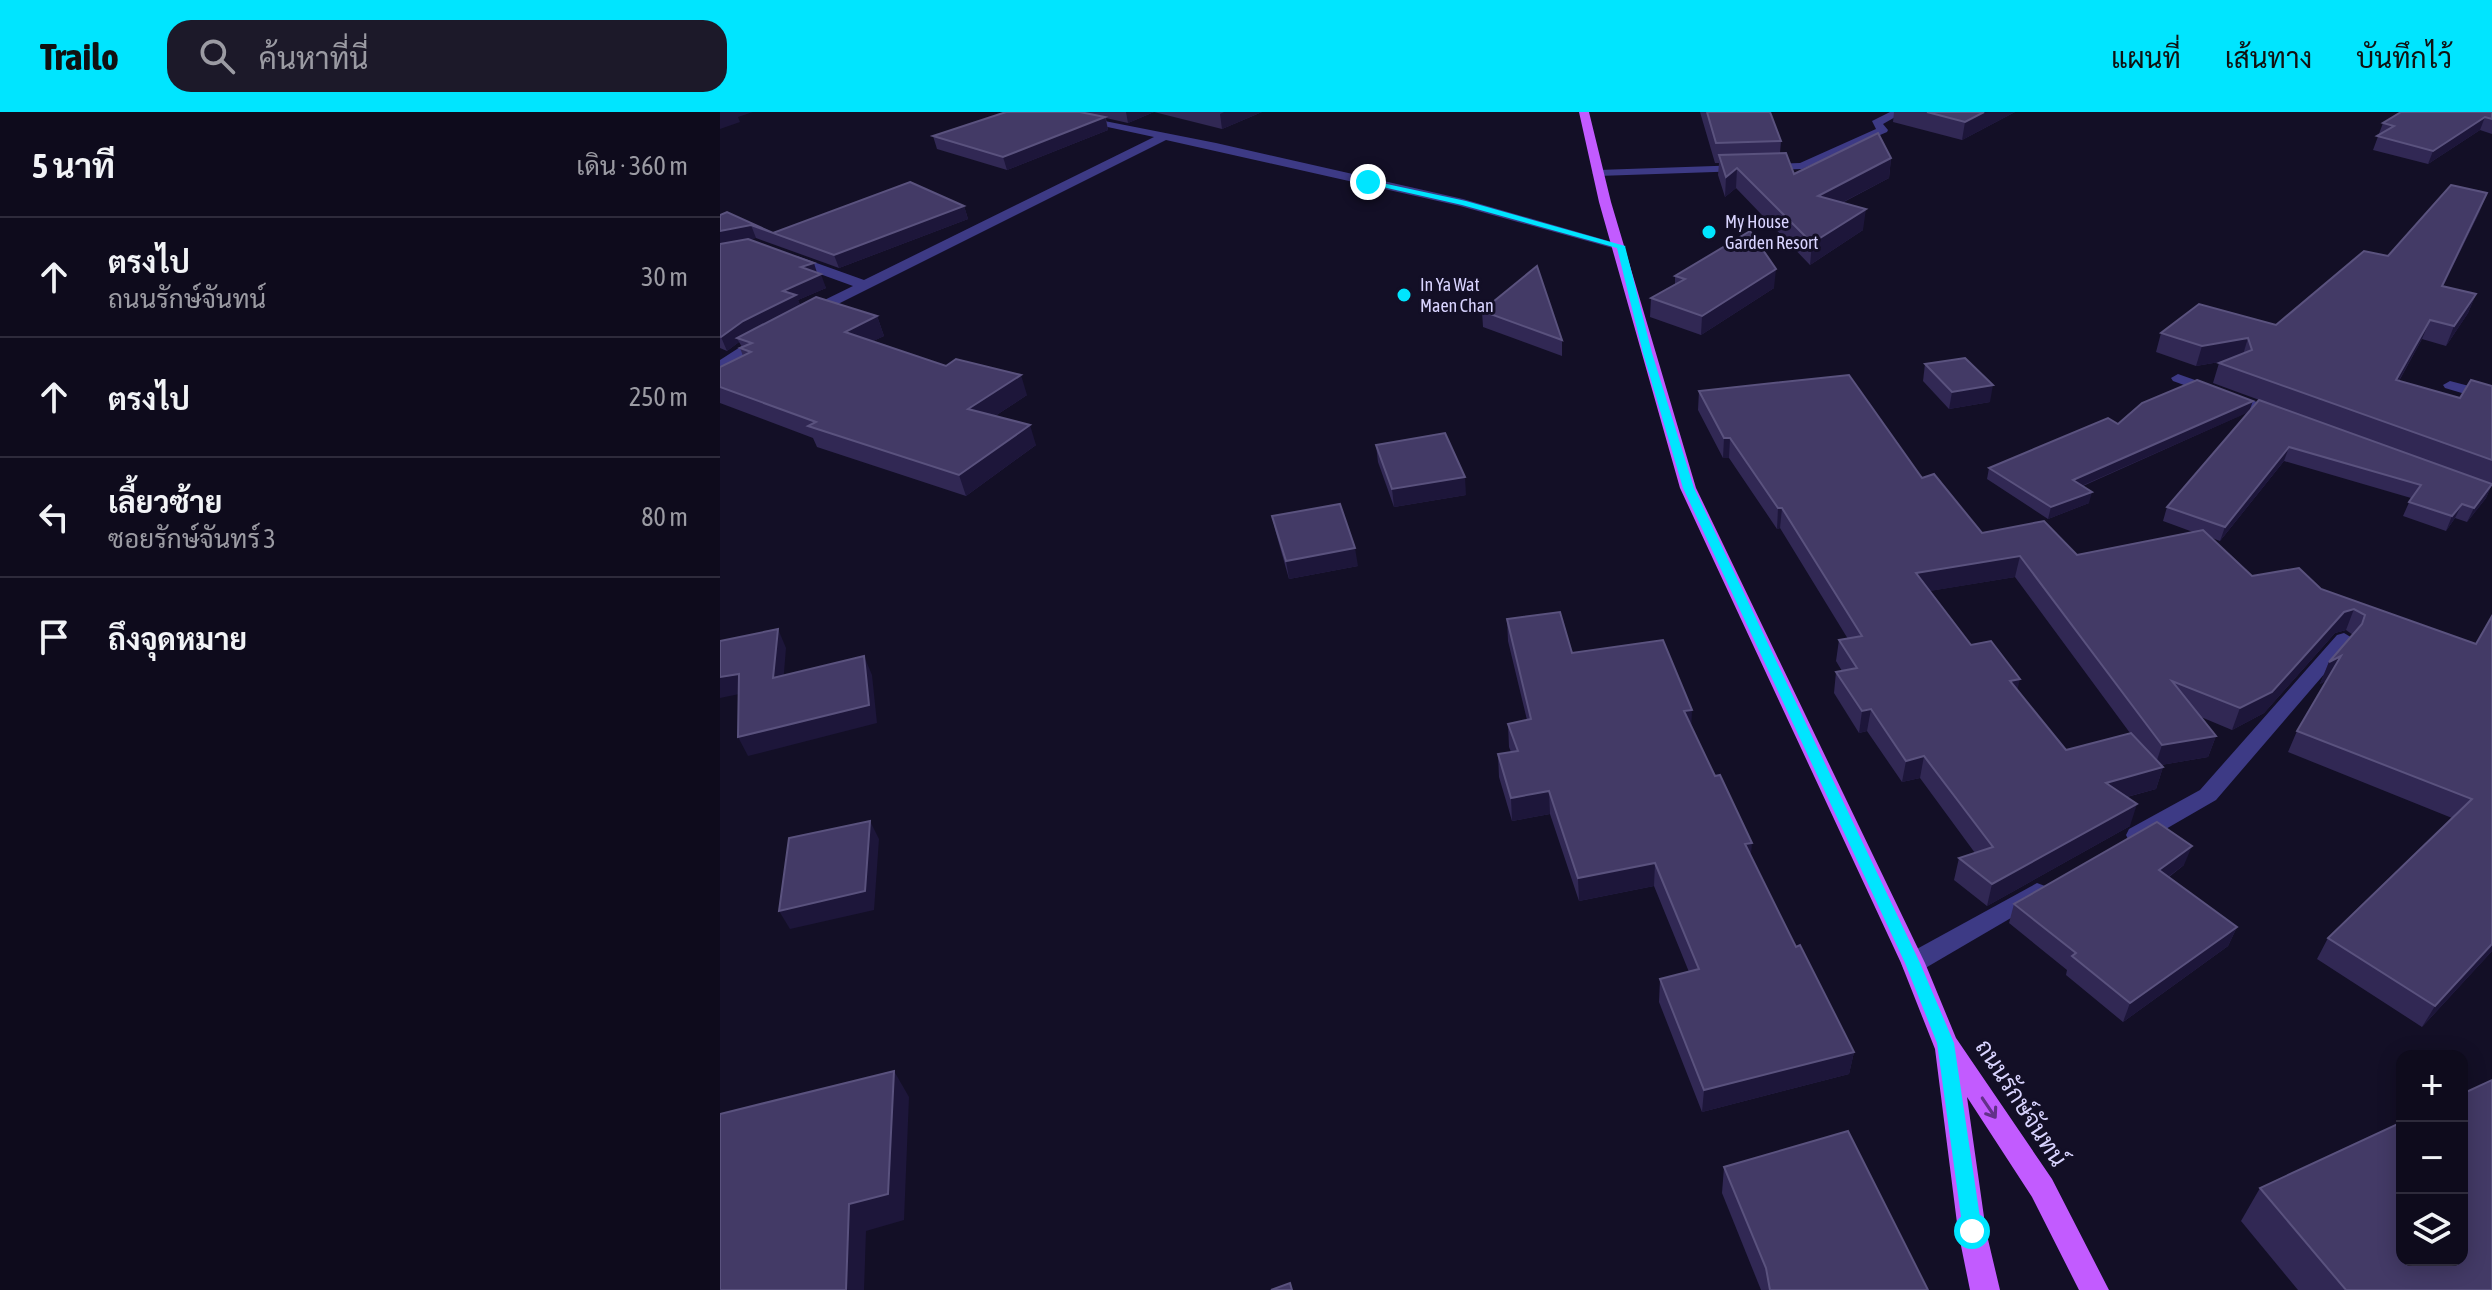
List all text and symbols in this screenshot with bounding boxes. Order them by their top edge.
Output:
search box [167,20,727,92]
icon: search [195,34,239,78]
text: Trailo [40,35,119,78]
text: ค้นหาที่นี่ [259,41,368,75]
text: แผนที่ [2111,42,2181,74]
text: เส้นทาง [2225,42,2312,74]
text: บันทึกไว้ [2356,42,2452,74]
text: 5 นาที [32,146,115,185]
text: เดิน · 360 m [576,151,688,181]
route end [1350,164,1386,200]
place label: My House Garden Resort [1725,211,1818,253]
marker: My House Garden Resort [1700,223,1718,241]
text: ตรงไป [108,245,190,279]
icon: ahead [32,255,76,299]
text: 30 m [641,262,688,292]
place label: In Ya Wat Maen Chan [1420,274,1494,316]
text: ถนนรักษ์จันทน์ [108,284,266,314]
marker: In Ya Wat Maen Chan [1395,286,1413,304]
icon: ahead [32,375,76,419]
text: ตรงไป [108,382,190,416]
text: 250 m [629,382,688,412]
text: เลี้ยวซ้าย [108,485,222,519]
icon: left [32,495,76,539]
text: 80 m [641,502,688,532]
text: ซอยรักษ์จันทร์ 3 [108,524,276,554]
icon: arrive [32,615,76,659]
text: ถึงจุดหมาย [108,622,247,656]
street label: ถนนรักษ์จันทน์ [1970,1033,2074,1171]
map controls [2396,1050,2468,1266]
button: + [2396,1050,2468,1122]
one-way arrow [1980,1097,1997,1119]
button: − [2396,1122,2468,1194]
button: layers [2396,1194,2468,1266]
route start [1954,1213,1990,1249]

